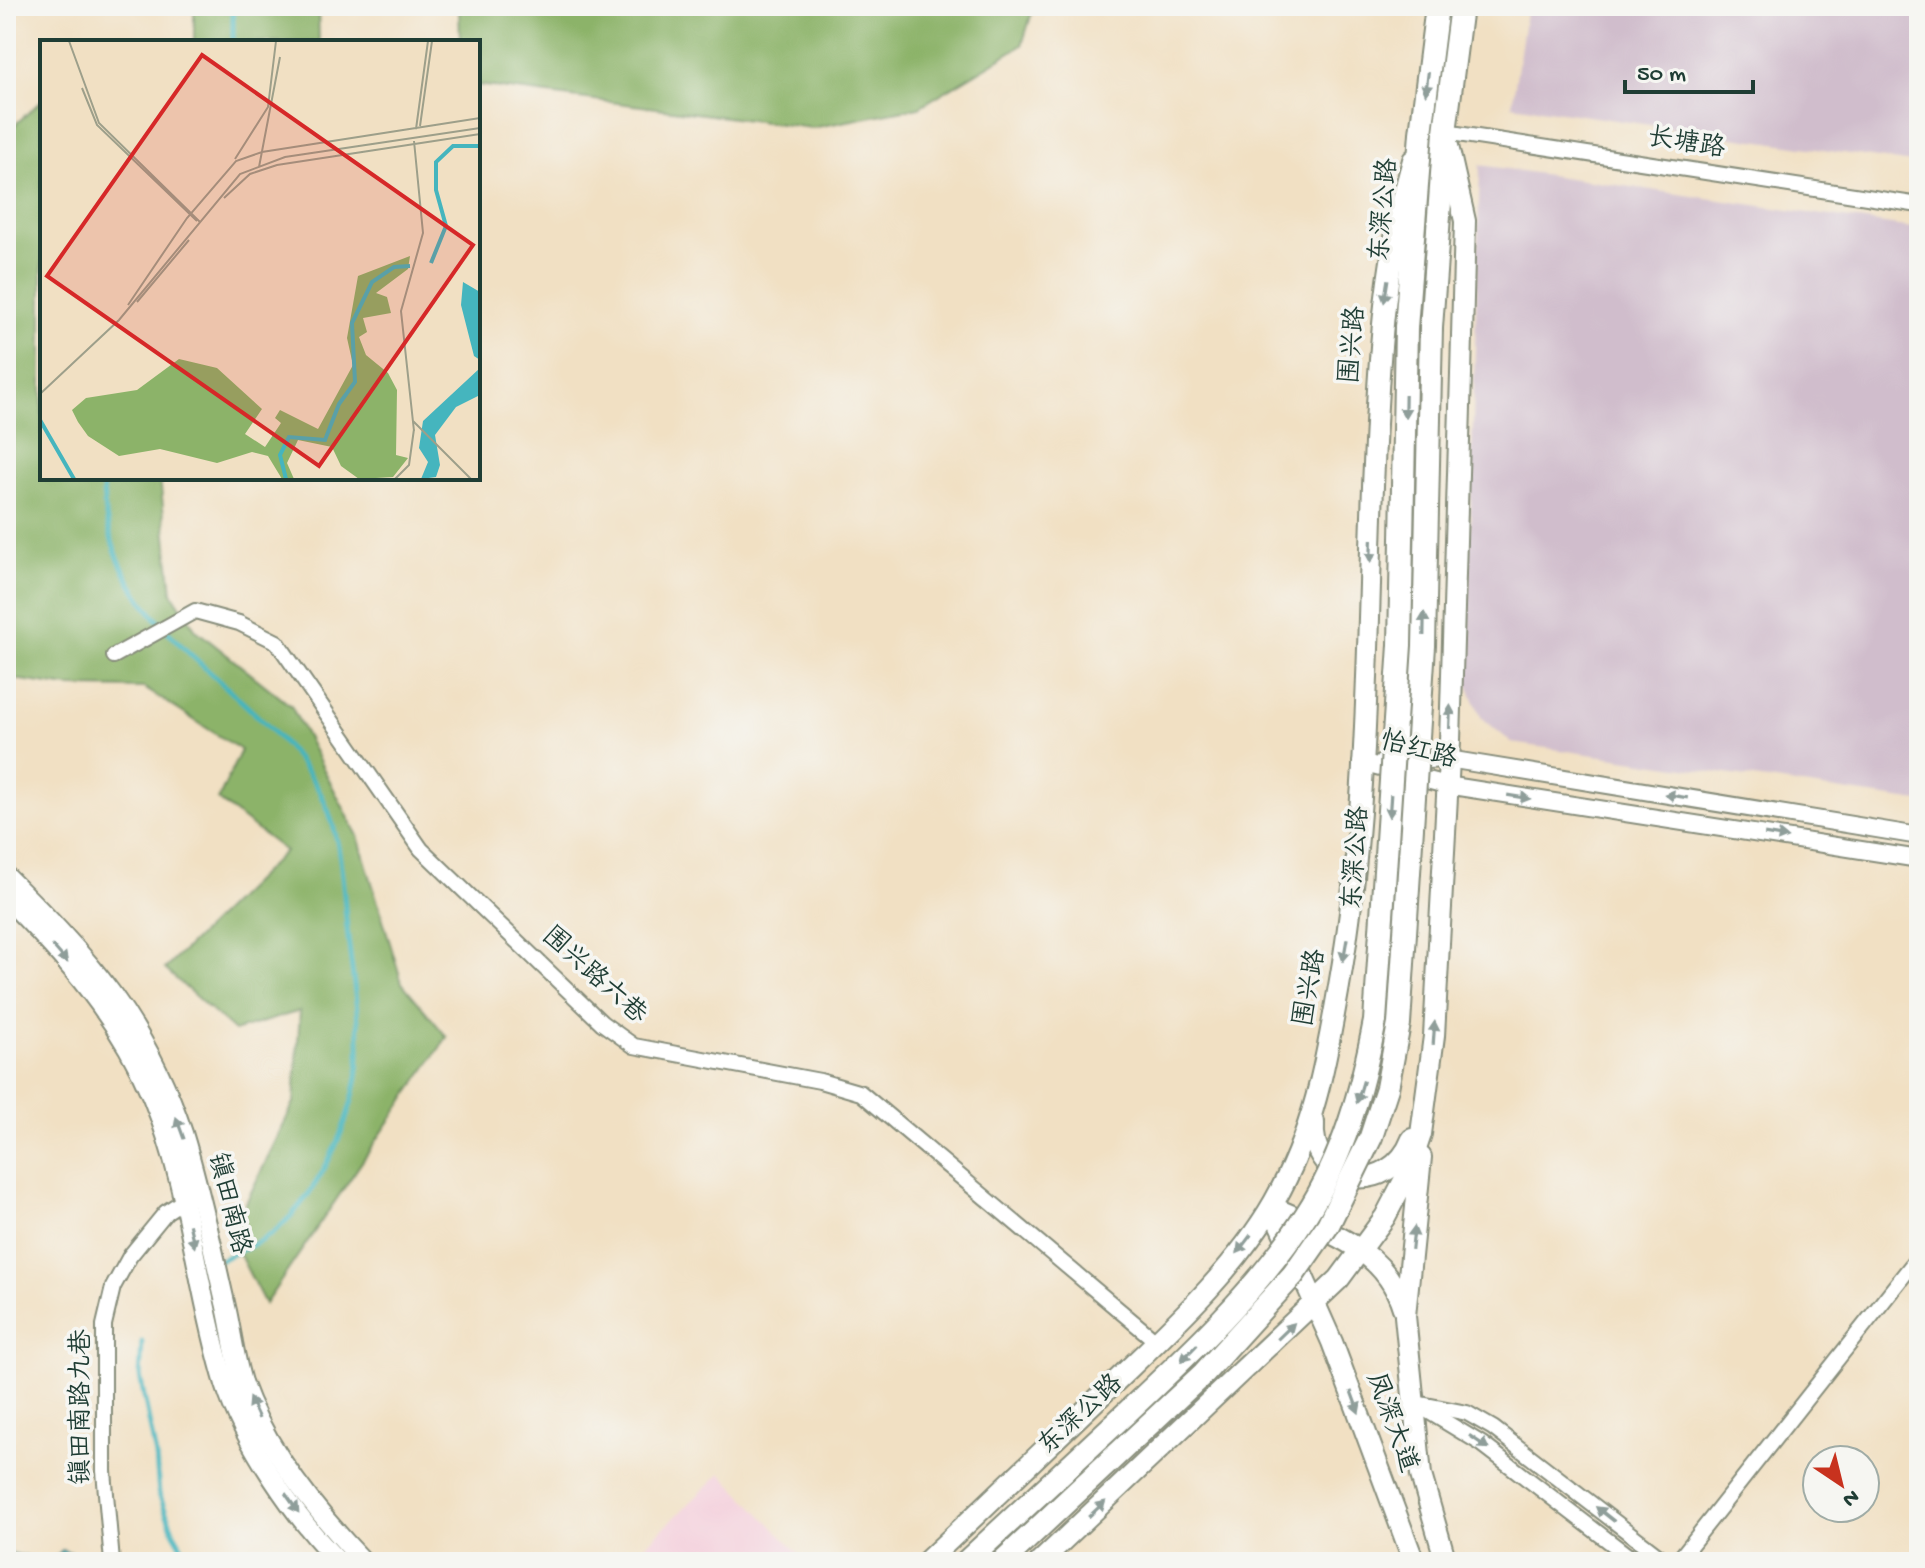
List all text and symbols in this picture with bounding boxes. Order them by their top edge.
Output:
inset map [40,40,480,480]
scale bar [1625,44,1753,94]
text: 50 m [1637,61,1686,90]
one-way arrow [1420,71,1433,96]
street label: 长塘路 [1645,122,1727,166]
street label: 东深公路 [1364,157,1406,263]
one-way arrow [1379,279,1391,304]
street label: 围兴路 [1334,305,1374,385]
one-way arrow [1398,394,1411,419]
one-way arrow [1364,539,1377,564]
one-way arrow [1418,611,1431,636]
one-way arrow [1444,704,1457,729]
street label: 怡红路 [1376,725,1460,777]
one-way arrow [1663,790,1688,802]
one-way arrow [1507,791,1532,803]
one-way arrow [1383,794,1396,819]
street label: 东深公路 [1337,805,1377,911]
one-way arrow [1764,831,1789,843]
street label: 围兴路六巷 [534,920,653,1032]
one-way arrow [1339,937,1351,962]
one-way arrow [51,945,69,964]
street label: 围兴路 [1288,947,1334,1029]
one-way arrow [1428,1020,1441,1045]
one-way arrow [1353,1080,1366,1104]
one-way arrow [173,1116,186,1140]
street label: 镇田南路 [199,1149,257,1258]
one-way arrow [187,1224,199,1249]
one-way arrow [1407,1225,1420,1250]
one-way arrow [1236,1234,1252,1254]
one-way arrow [1276,1322,1295,1341]
street label: 镇田南路九巷 [66,1329,99,1485]
one-way arrow [1180,1343,1199,1362]
street label: 东深公路 [1032,1368,1131,1463]
street label: 凤深大道 [1358,1368,1423,1477]
one-way arrow [1349,1390,1361,1414]
one-way arrow [248,1396,261,1420]
one-way arrow [1468,1434,1489,1449]
north arrow [1801,1444,1881,1524]
text: N [1837,1482,1864,1512]
one-way arrow [284,1492,300,1514]
one-way arrow [1087,1501,1106,1519]
one-way arrow [1595,1507,1615,1523]

